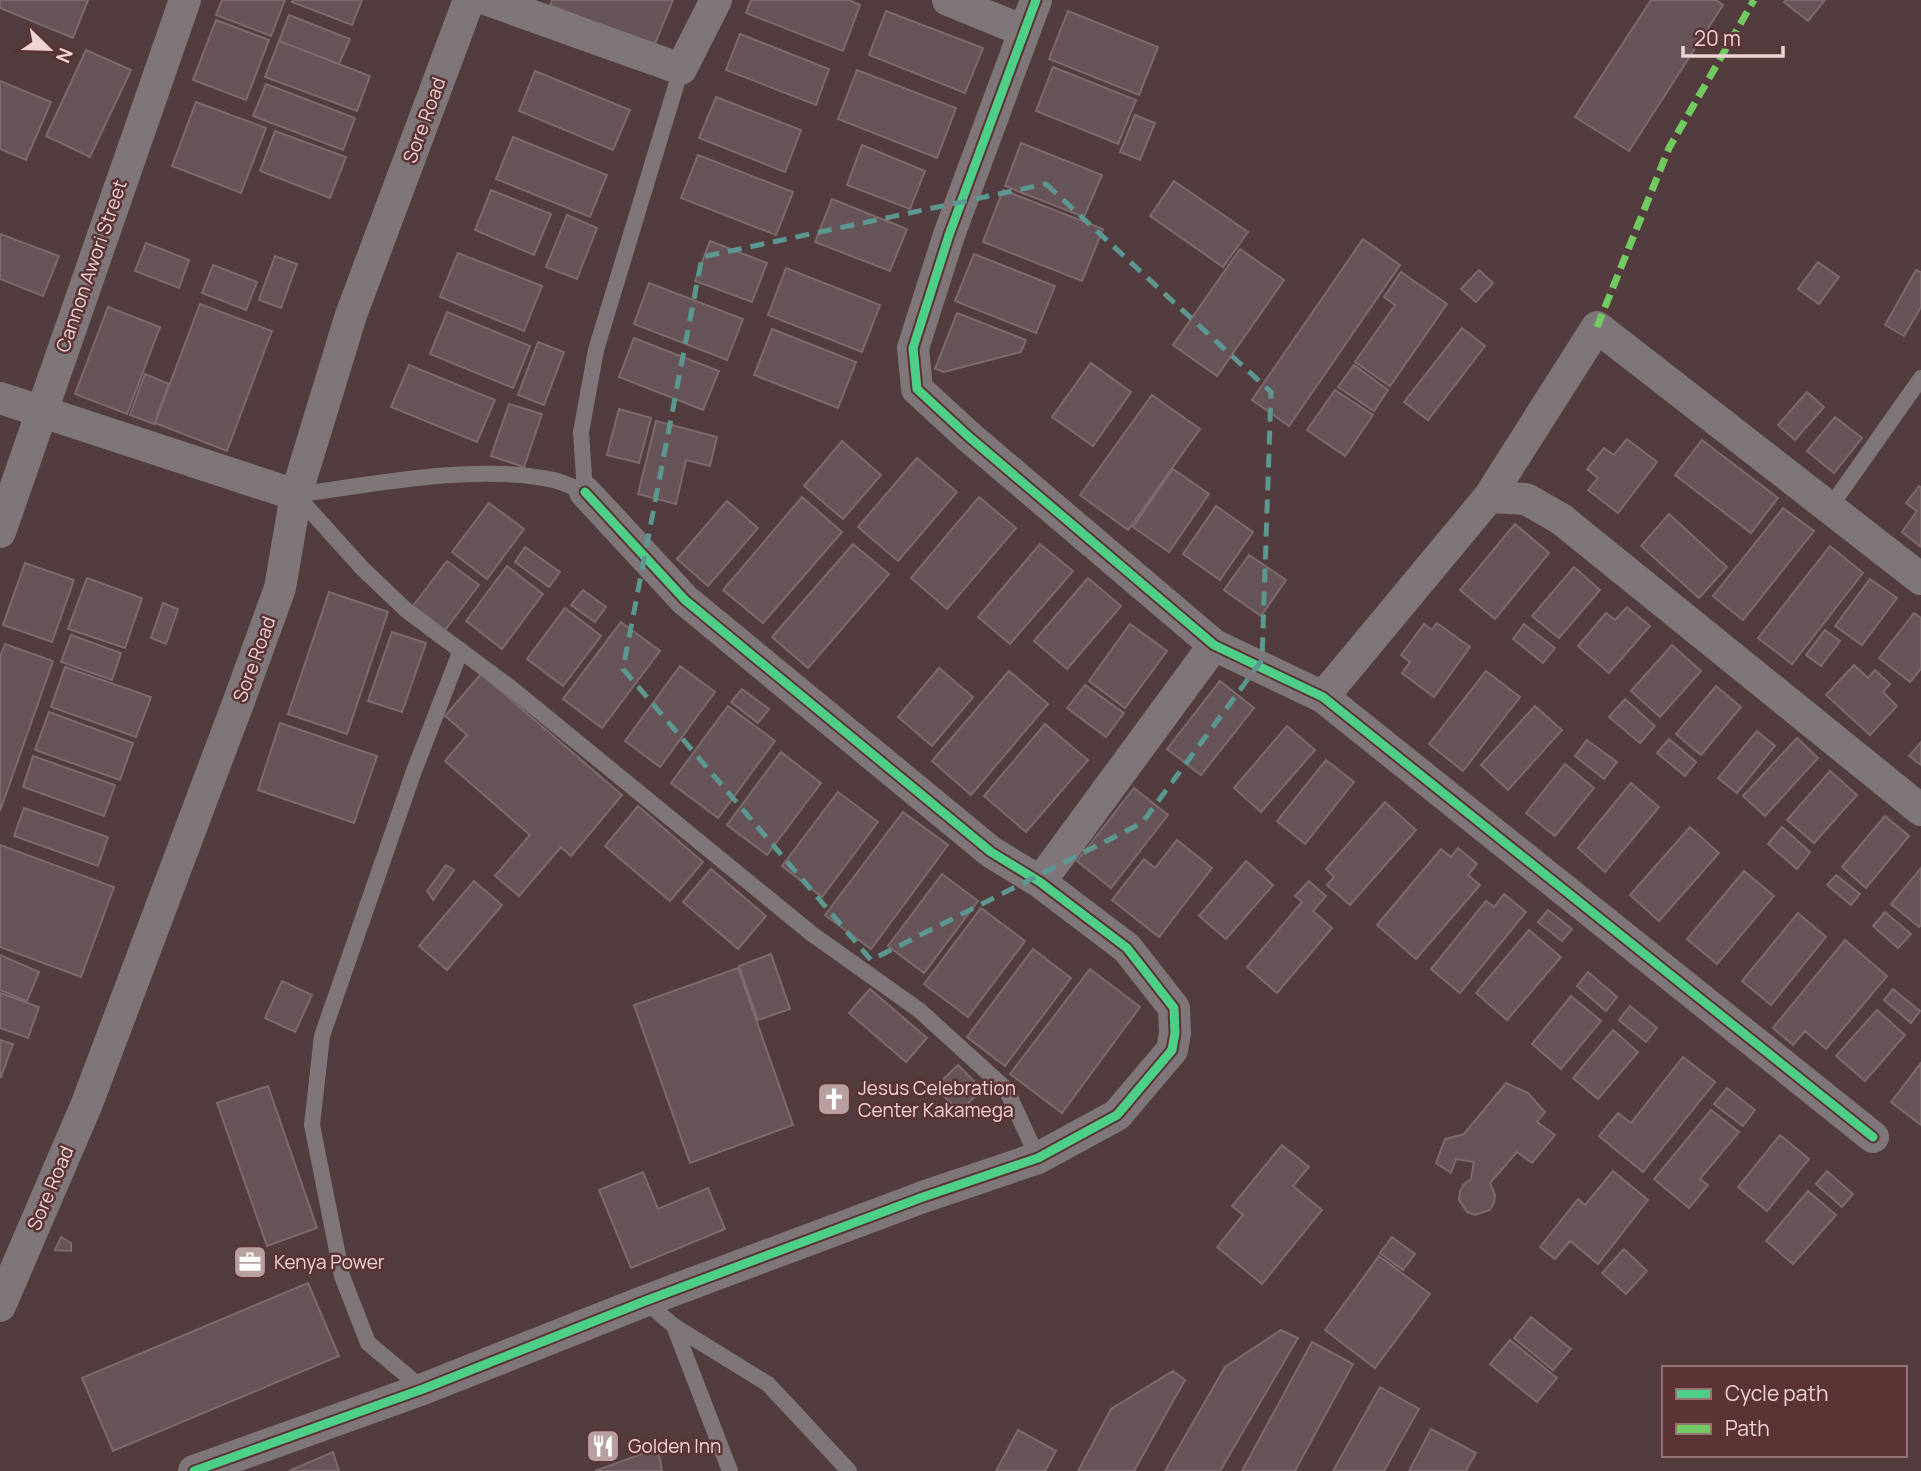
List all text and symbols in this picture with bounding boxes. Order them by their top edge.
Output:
north arrow [14,14,84,84]
scale bar [1683,14,1783,58]
text: 20 m [1694,24,1741,52]
text: N [50,44,79,67]
street label: Sore Road [396,73,452,167]
street label: Cannon Awori Street [49,176,133,356]
street label: Sore Road [226,612,282,706]
place label: Jesus Celebration Center Kakamega [858,1075,1016,1123]
church icon: Jesus Celebration Center Kakamega [815,1080,853,1118]
street label: Sore Road [21,1142,79,1234]
office icon: Kenya Power [231,1243,269,1281]
place label: Kenya Power [274,1249,385,1275]
legend [1662,1366,1907,1457]
text: Cycle path [1725,1379,1828,1407]
text: Path [1725,1414,1770,1442]
restaurant icon: Golden Inn [584,1427,622,1465]
place label: Golden Inn [628,1433,721,1459]

